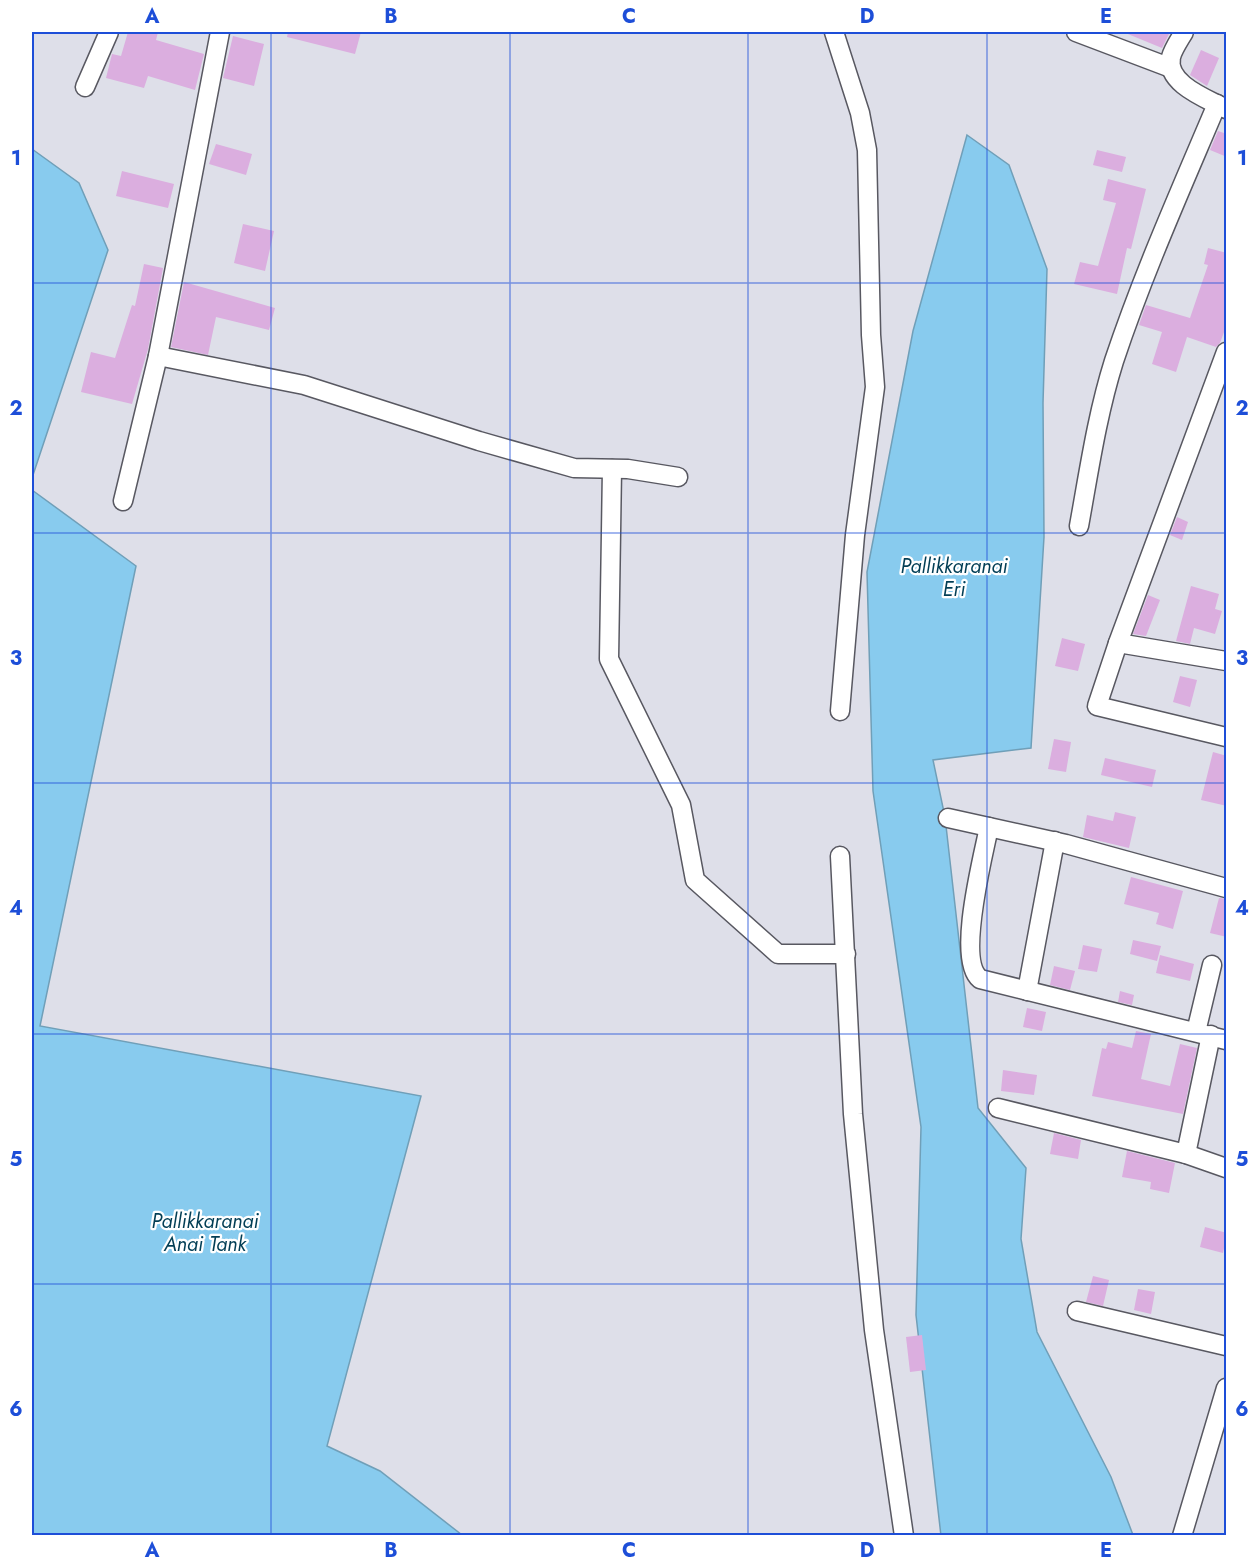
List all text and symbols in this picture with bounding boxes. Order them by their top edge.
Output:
text: A [144,2,160,31]
text: B [384,2,398,31]
text: C [622,2,636,31]
text: D [860,2,874,31]
text: E [1100,2,1112,31]
text: 1 [11,144,21,173]
text: 1 [1237,144,1247,173]
text: 2 [9,394,23,423]
text: 2 [1235,394,1249,423]
water label: Pallikkaranai Eri [900,552,1009,604]
text: 3 [10,644,22,673]
text: 3 [1236,644,1248,673]
text: 4 [9,894,23,923]
text: 4 [1235,894,1249,923]
text: 5 [10,1145,23,1174]
text: 5 [1236,1145,1249,1174]
water label: Pallikkaranai Anai Tank [151,1207,260,1259]
text: 6 [9,1395,23,1424]
text: 6 [1235,1395,1249,1424]
text: A [144,1536,160,1565]
text: B [384,1536,398,1565]
text: C [622,1536,636,1565]
text: D [860,1536,874,1565]
text: E [1100,1536,1112,1565]

